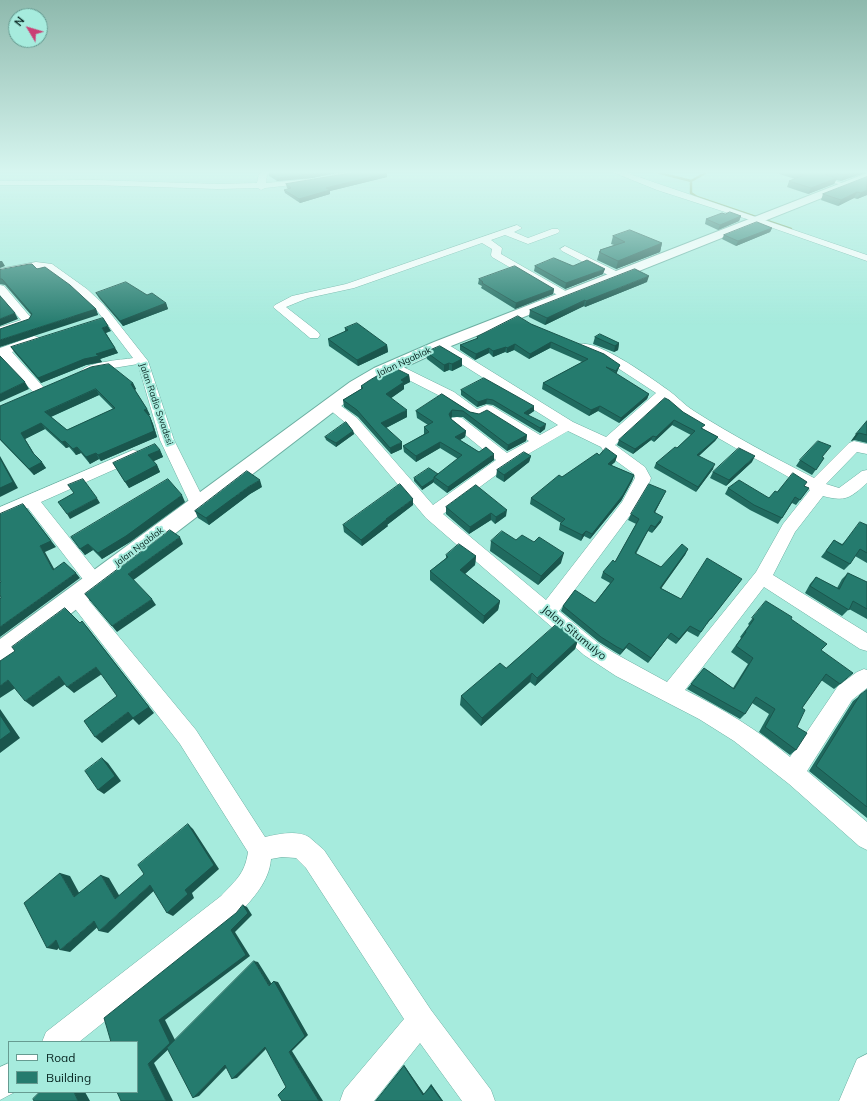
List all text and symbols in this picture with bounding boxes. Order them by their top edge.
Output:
north arrow [8,8,48,48]
text: N [11,14,27,29]
street label: Jalan Ngablak [375,345,433,379]
street label: Jalan Radio Swadesi [137,362,175,446]
street label: Jalan Ngablak [112,525,166,569]
street label: Jalan Situmulyo [539,603,609,663]
legend [8,1041,138,1093]
text: Road [46,1050,75,1065]
text: Building [46,1070,91,1085]

